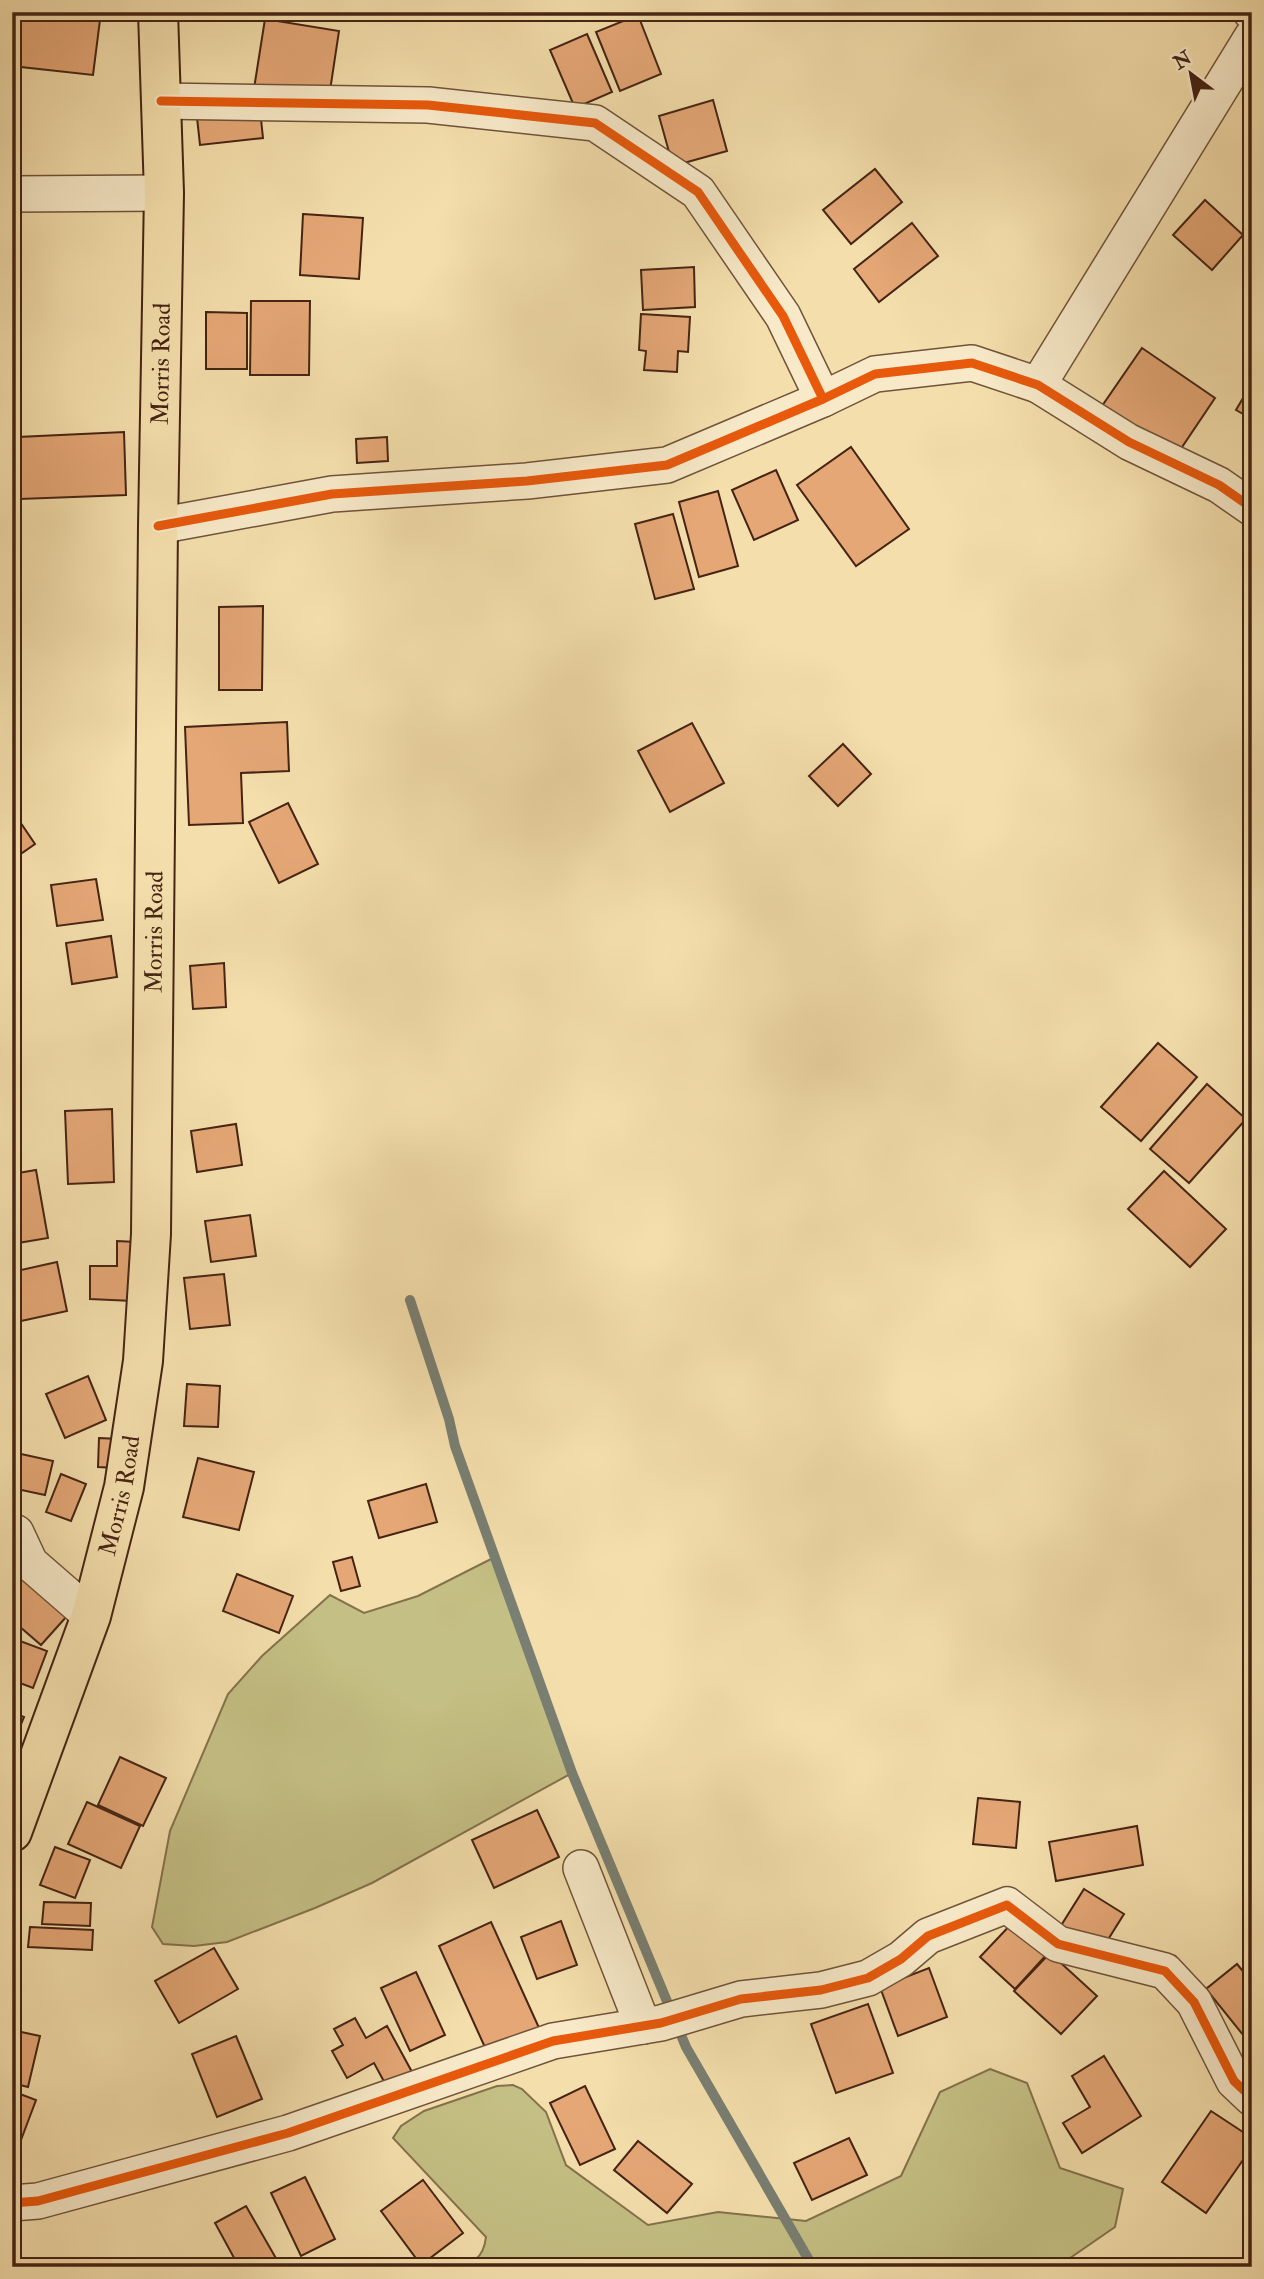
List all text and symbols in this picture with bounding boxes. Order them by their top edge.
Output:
north arrow [1156,38,1226,108]
text: N [1168,45,1197,76]
street label: Morris Road [145,302,178,425]
street label: Morris Road [138,870,171,993]
street label: Morris Road [92,1433,148,1559]

